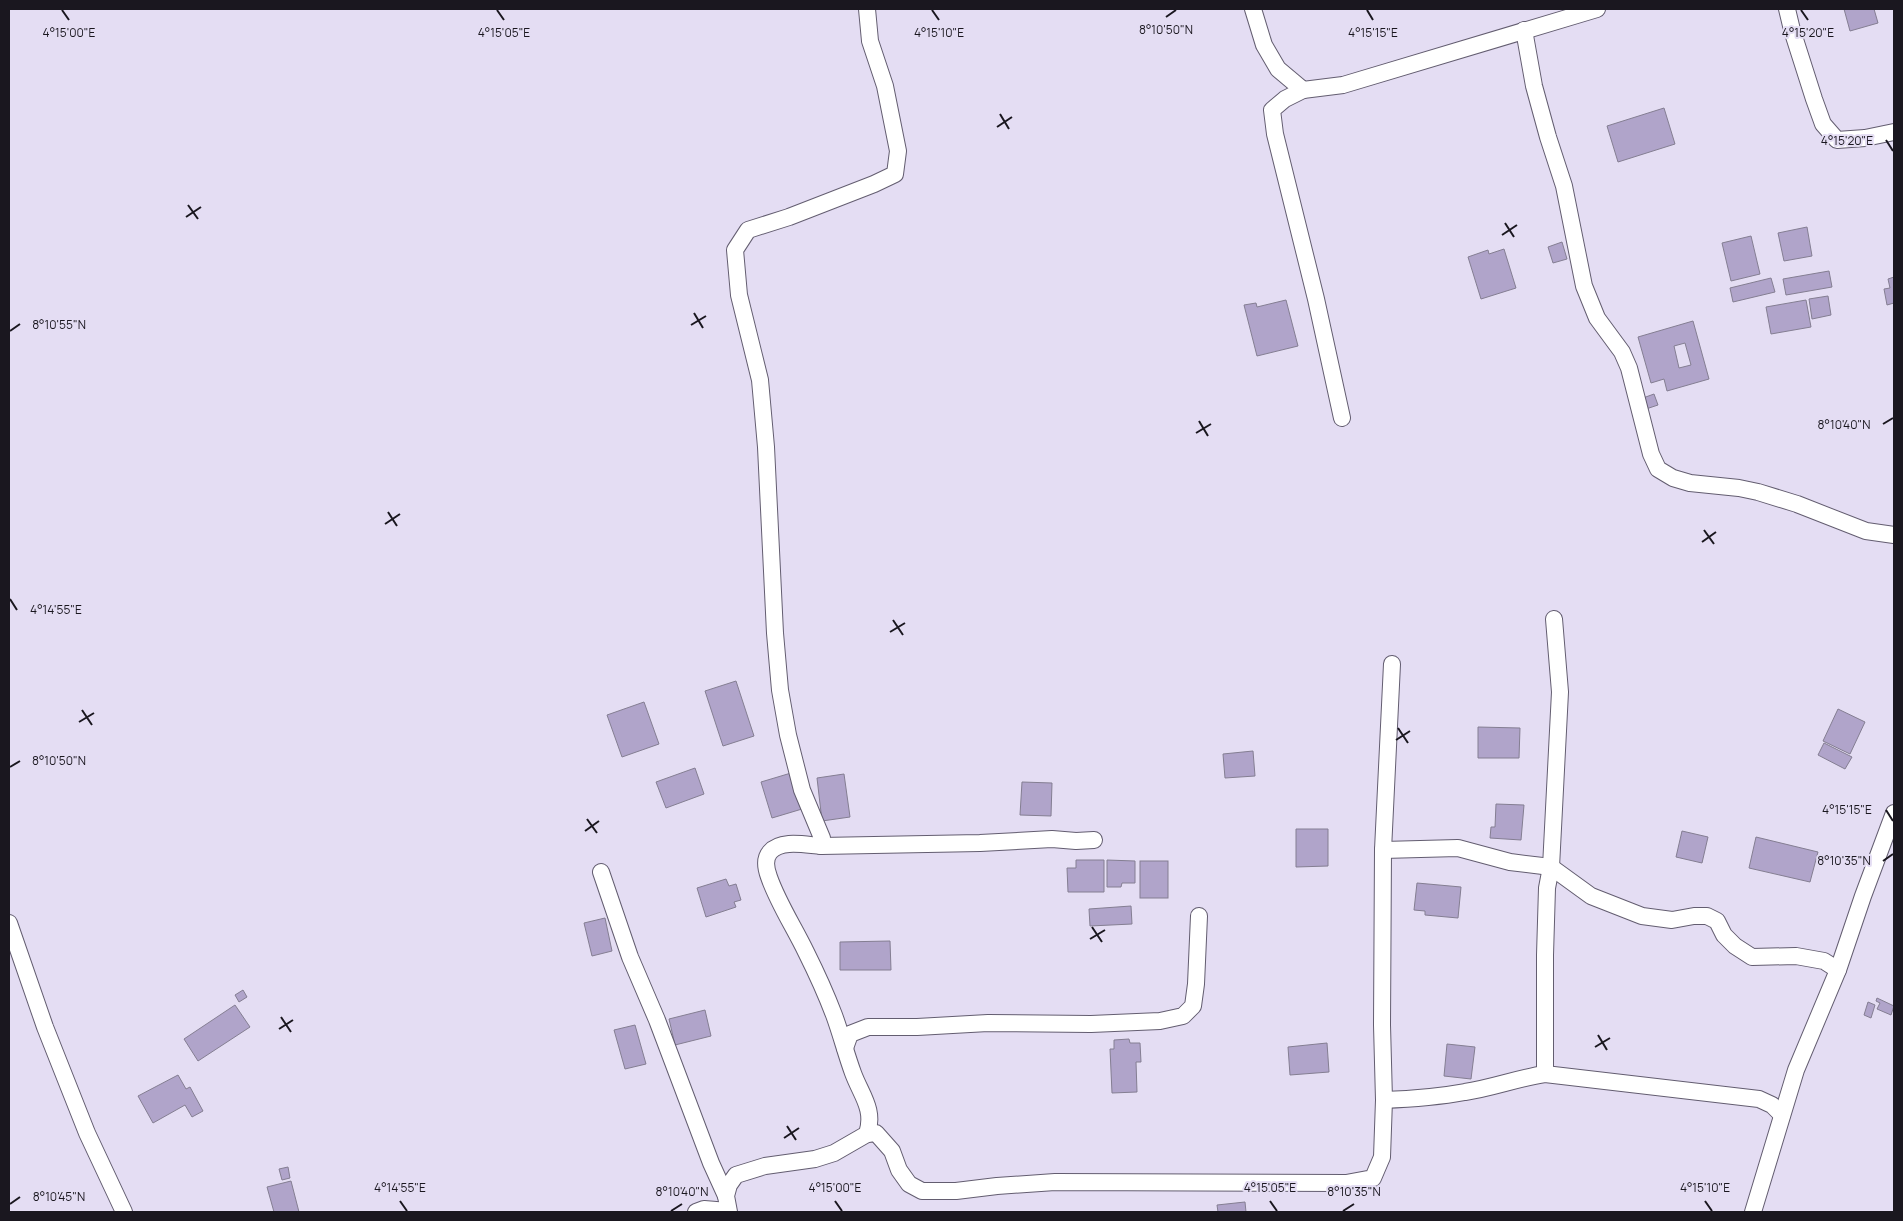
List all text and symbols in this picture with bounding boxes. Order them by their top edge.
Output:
text: 8°10'50"N [1139,21,1193,38]
text: 4°15'00"E [43,24,96,41]
text: 4°15'05"E [478,24,530,41]
text: 4°15'10"E [914,24,964,41]
text: 4°15'15"E [1348,24,1398,41]
text: 4°15'20"E [1782,24,1834,41]
text: 4°15'20"E [1821,132,1873,149]
text: 8°10'55"N [32,316,86,333]
text: 8°10'40"N [1818,416,1870,433]
text: 4°14'55"E [30,601,82,618]
text: 8°10'50"N [32,752,86,769]
text: 4°15'15"E [1822,801,1872,818]
text: 8°10'35"N [1817,852,1871,869]
text: 4°14'55"E [374,1179,426,1196]
text: 4°15'00"E [809,1179,862,1196]
text: 4°15'05"E [1244,1179,1296,1196]
text: 4°15'10"E [1680,1179,1730,1196]
text: 8°10'40"N [656,1183,708,1200]
text: 8°10'35"N [1327,1183,1381,1200]
text: 8°10'45"N [33,1188,85,1205]

